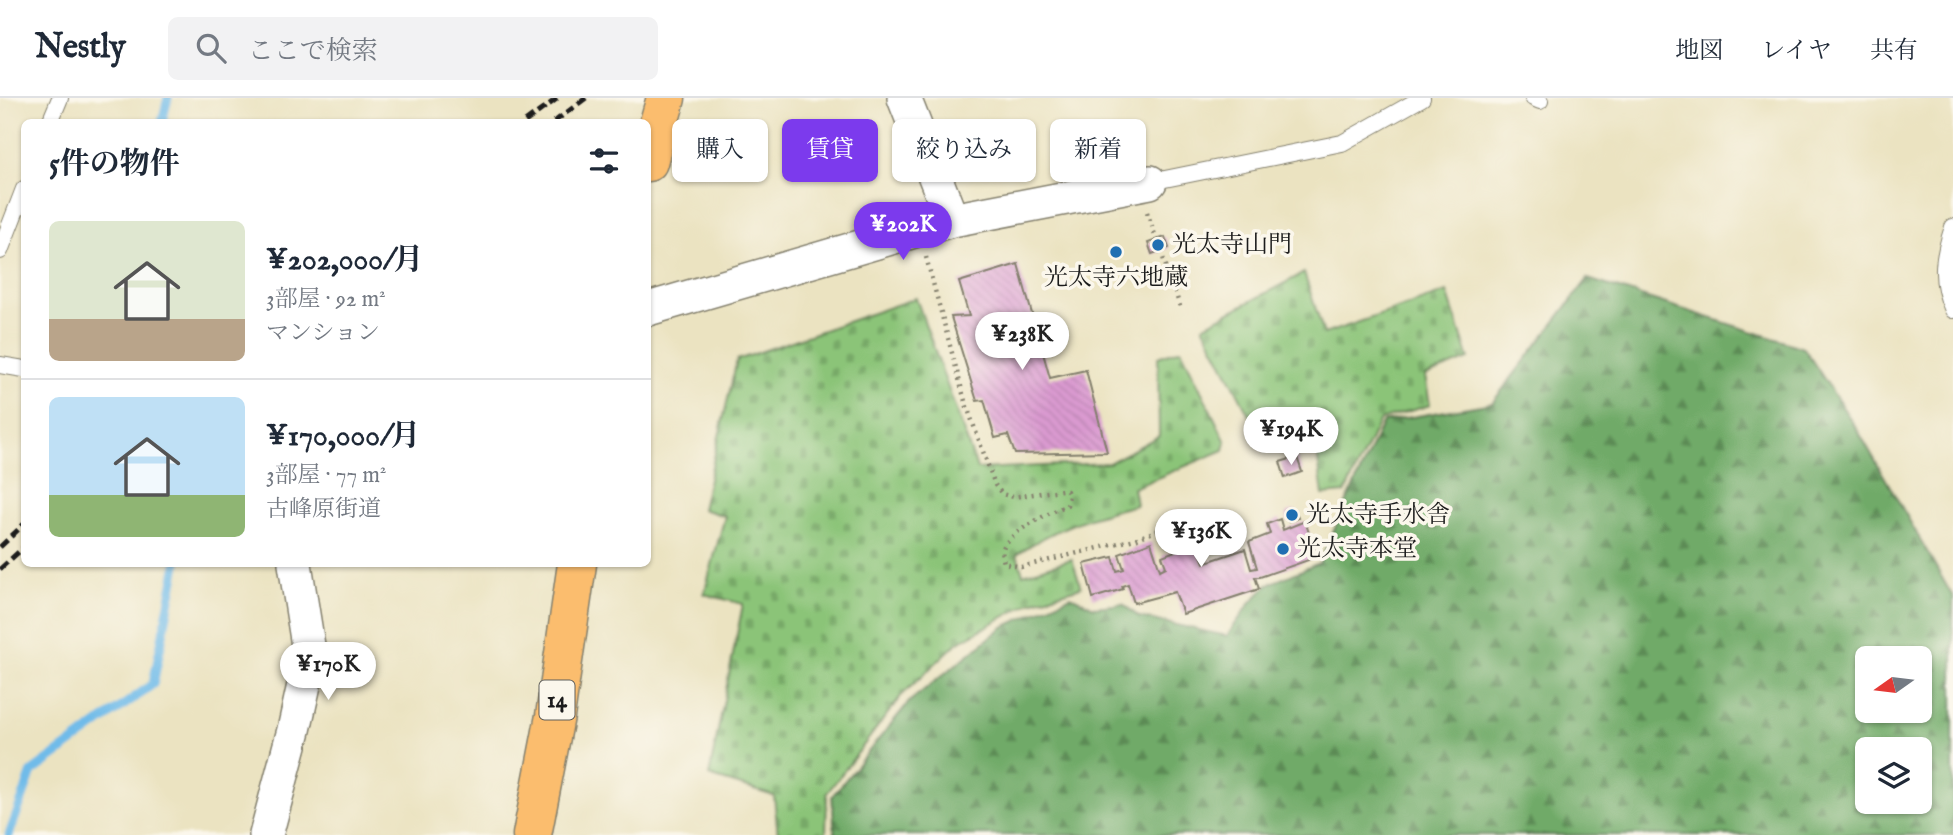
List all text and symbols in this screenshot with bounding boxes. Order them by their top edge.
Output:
search box [168,17,658,80]
text: Nestly [35,27,126,69]
icon: search [192,29,230,67]
text: ここで検索 [248,35,378,68]
text: 地図 [1675,36,1723,67]
text: レイヤ [1761,36,1832,67]
text: 共有 [1870,36,1918,67]
chip: 購入 [672,119,768,182]
chip: 賃貸 [782,119,878,182]
chip: 絞り込み [892,119,1036,182]
chip: 新着 [1050,119,1146,182]
icon: filters [585,142,623,180]
text: 5件の物件 [49,146,180,184]
pin: ¥202K [854,202,952,262]
text: ¥202K [870,210,936,239]
place label: 光太寺山門 [1172,230,1292,261]
marker: 光太寺山門 [1150,237,1166,253]
text: ¥202,000/月 [266,242,423,280]
marker: 光太寺六地蔵 [1108,244,1124,260]
icon: home [105,249,189,333]
place label: 光太寺六地蔵 [1044,263,1188,294]
text: 3部屋 · 92 m² [266,285,386,314]
pin: ¥238K [973,313,1071,372]
text: マンション [266,319,380,348]
text: ¥238K [991,320,1053,349]
pin: ¥194K [1242,408,1340,467]
text: ¥194K [1259,415,1323,444]
text: ¥170,000/月 [266,418,420,456]
icon: home [105,425,189,509]
text: 3部屋 · 77 m² [266,461,386,490]
text: 古峰原街道 [266,495,381,524]
place label: 光太寺手水舎 [1306,500,1450,531]
marker: 光太寺手水舎 [1284,507,1300,523]
pin: ¥136K [1152,510,1250,569]
text: ¥136K [1171,517,1231,546]
place label: 光太寺本堂 [1297,534,1417,565]
marker: 光太寺本堂 [1275,541,1291,557]
pin: ¥170K [279,642,377,702]
north arrow [1855,646,1932,723]
map controls [1855,646,1932,814]
text: ¥170K [296,650,360,679]
road number: 14 [540,680,574,720]
button: layers [1855,737,1932,814]

